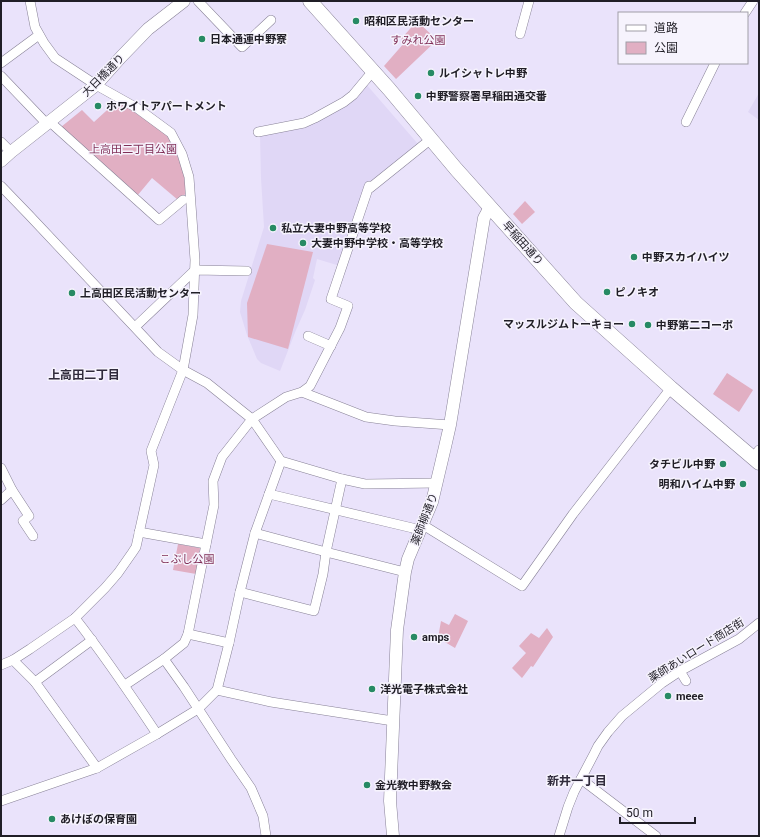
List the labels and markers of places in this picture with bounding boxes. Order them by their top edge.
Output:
place label: 昭和区民活動センター [364,15,474,28]
marker: 昭和区民活動センター [351,16,361,26]
place label: 日本通運中野寮 [210,33,287,46]
marker: 日本通運中野寮 [197,34,207,44]
place label: ルイシャトレ中野 [439,67,528,80]
marker: ルイシャトレ中野 [426,68,436,78]
place label: 中野警察署早稲田通交番 [426,90,547,103]
marker: 中野警察署早稲田通交番 [413,91,423,101]
place label: ホワイトアパートメント [106,100,227,113]
marker: ホワイトアパートメント [93,101,103,111]
place label: 私立大妻中野高等学校 [281,222,391,235]
marker: 私立大妻中野高等学校 [268,223,278,233]
place label: 大妻中野中学校・高等学校 [311,237,443,250]
marker: 大妻中野中学校・高等学校 [298,238,308,248]
place label: 中野スカイハイツ [642,251,730,264]
marker: 中野スカイハイツ [629,252,639,262]
place label: ピノキオ [615,286,659,299]
place label: 上高田区民活動センター [80,287,201,300]
marker: ピノキオ [602,287,612,297]
marker: 上高田区民活動センター [67,288,77,298]
place label: マッスルジムトーキョー [503,318,624,331]
marker: マッスルジムトーキョー [627,319,637,329]
place label: 中野第二コーポ [656,319,733,332]
marker: 中野第二コーポ [643,320,653,330]
place label: タチビル中野 [649,458,716,471]
marker: タチビル中野 [718,459,728,469]
place label: 明和ハイム中野 [658,478,736,491]
marker: 明和ハイム中野 [738,479,748,489]
place label: amps [422,631,450,644]
marker: amps [409,632,419,642]
place label: 洋光電子株式会社 [380,683,468,696]
marker: 洋光電子株式会社 [367,684,377,694]
place label: meee [676,690,703,703]
marker: meee [663,691,673,701]
place label: 金光教中野教会 [375,779,452,792]
marker: 金光教中野教会 [362,780,372,790]
place label: あけぼの保育園 [60,813,137,826]
marker: あけぼの保育園 [47,814,57,824]

